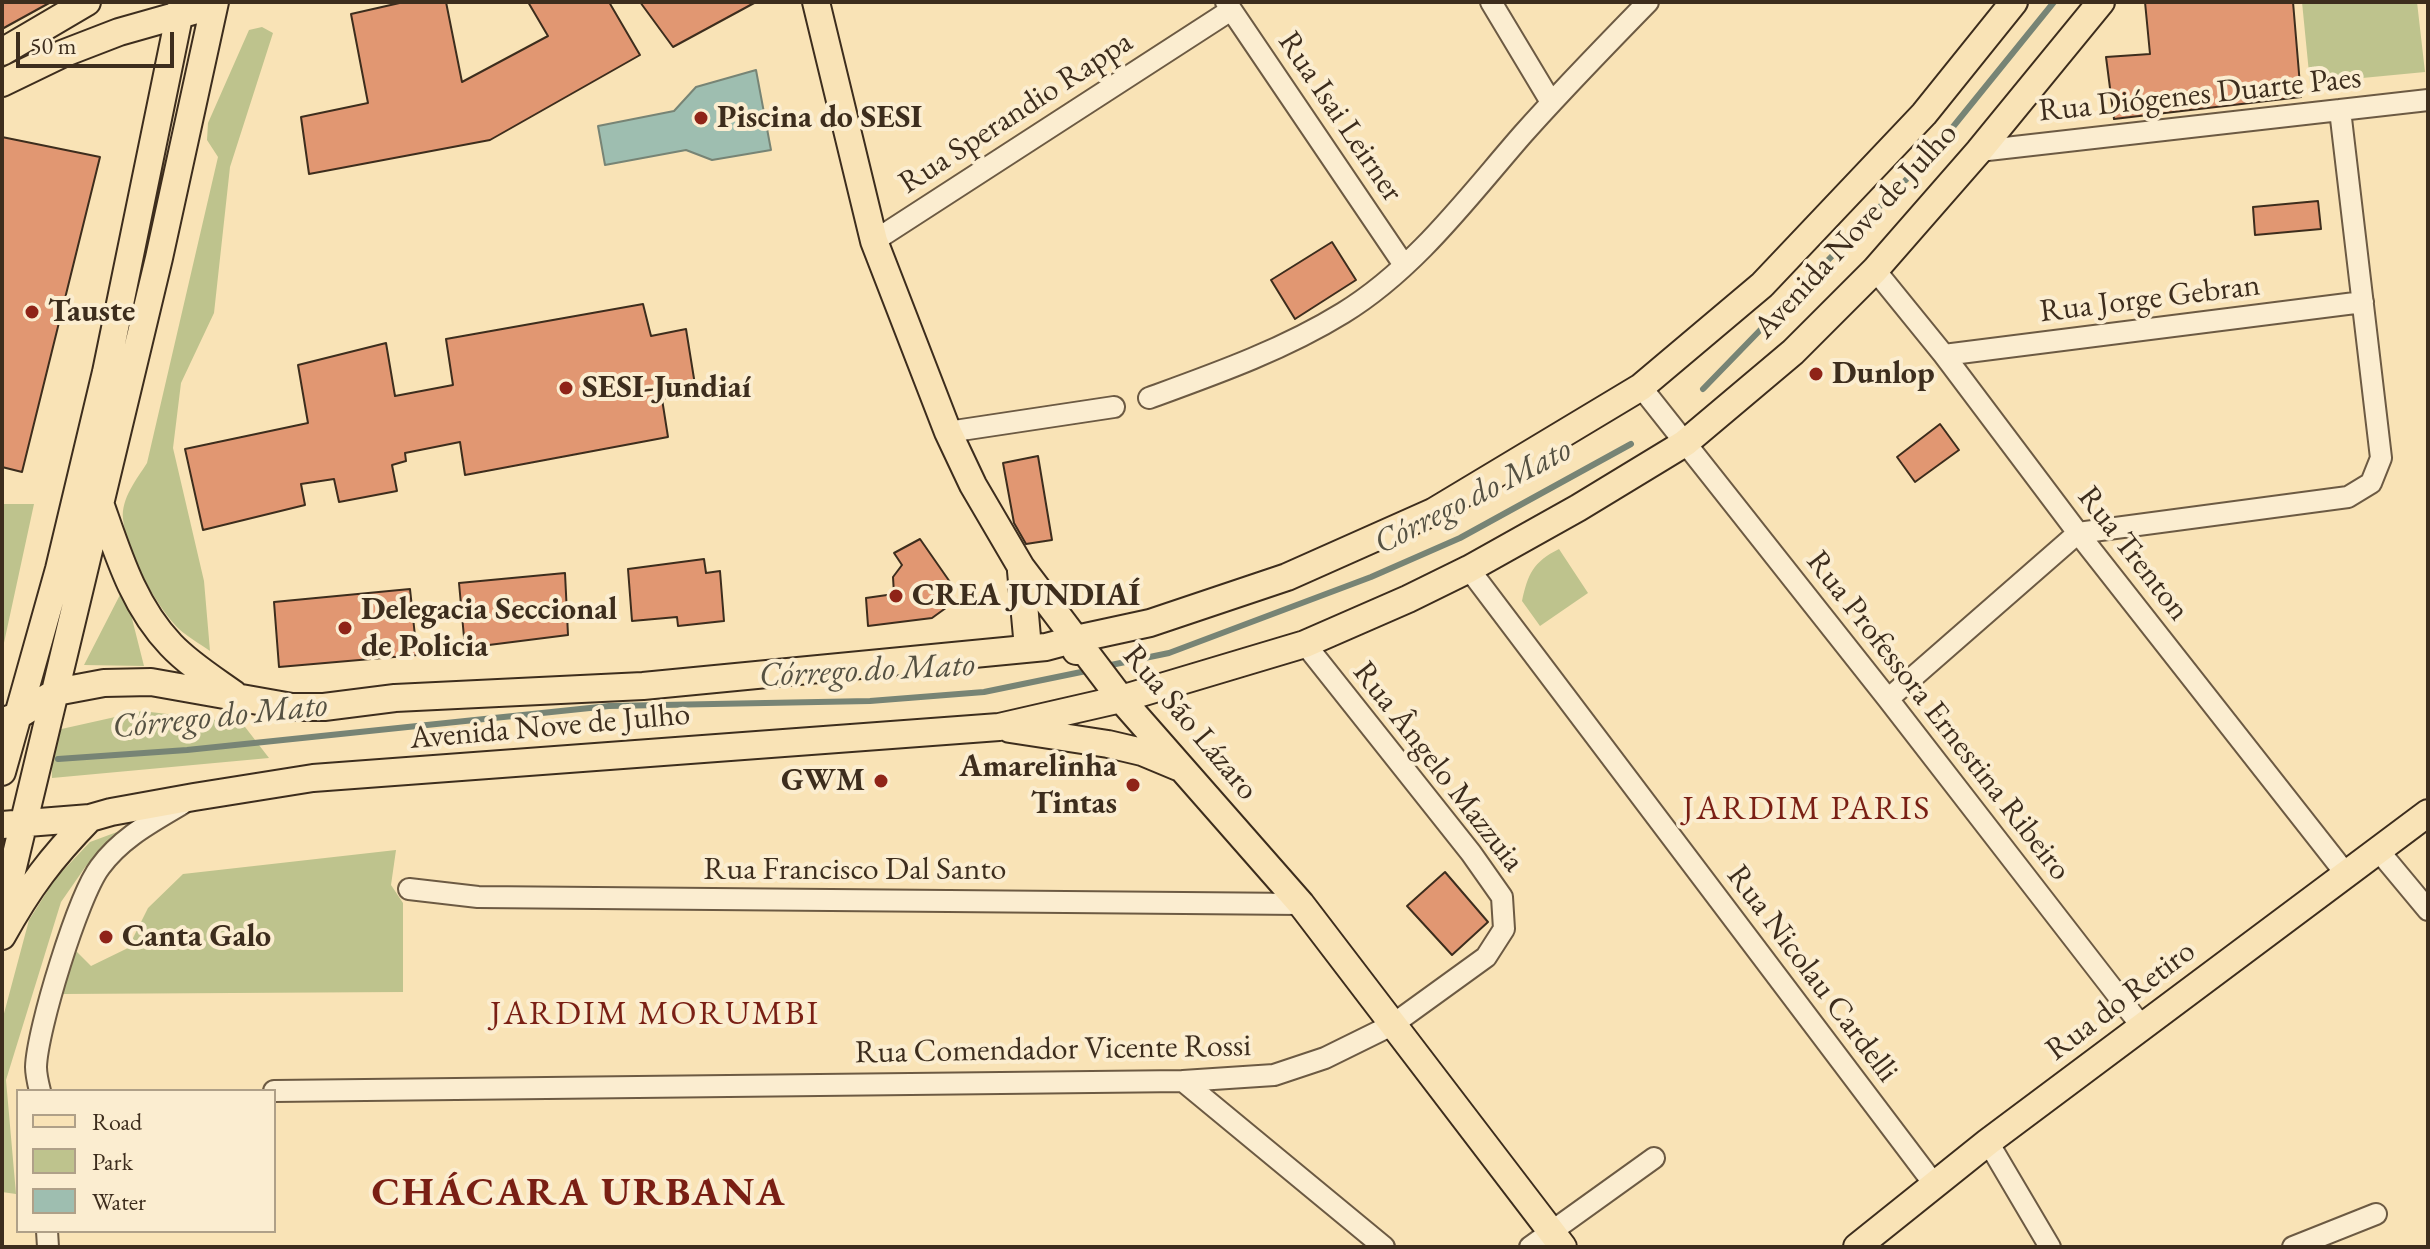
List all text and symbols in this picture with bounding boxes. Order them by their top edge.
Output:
scale bar [20,16,178,66]
street label: Rua Sperandio Rappa [892,23,1140,203]
street label: Rua Isai Leirner [1269,25,1411,209]
text: 50 m [30,30,77,61]
street label: Rua Diógenes Duarte Paes [2037,59,2363,131]
place label: Piscina do SESI [717,99,922,137]
marker: Piscina do SESI [692,109,710,127]
street label: Avenida Nove de Julho [1746,115,1966,347]
street label: Rua Jorge Gebran [2038,266,2262,332]
place label: Tauste [48,293,135,331]
marker: Tauste [23,303,41,321]
place label: Dunlop [1832,355,1935,393]
marker: Dunlop [1807,365,1825,383]
place label: SESI-Jundiaí [582,369,751,407]
marker: SESI-Jundiaí [557,379,575,397]
water label: Córrego do Mato [1367,430,1579,564]
street label: Rua Trenton [2069,479,2197,629]
street label: Rua Professora Ernestina Ribeiro [1797,544,2079,888]
place label: CREA JUNDIAÍ [912,577,1140,615]
marker: CREA JUNDIAÍ [887,587,905,605]
place label: Delegacia Seccional de Policia [361,591,617,666]
marker: Delegacia Seccional de Policia [336,619,354,637]
street label: Rua São Lázaro [1114,638,1266,808]
water label: Córrego do Mato [758,645,976,697]
street label: Rua Ângelo Mazzuia [1344,654,1532,880]
water label: Córrego do Mato [110,685,330,749]
street label: Avenida Nove de Julho [408,696,692,758]
place label: Amarelinha Tintas [959,748,1117,823]
place label: GWM [781,762,865,800]
marker: GWM [872,772,890,790]
marker: Amarelinha Tintas [1124,776,1142,794]
district label: JARDIM PARIS [1683,790,1931,830]
street label: Rua Francisco Dal Santo [704,851,1006,889]
street label: Rua Nicolau Cardelli [1718,858,1906,1090]
place label: Canta Galo [122,918,271,956]
marker: Canta Galo [97,928,115,946]
street label: Rua do Retiro [2039,932,2203,1070]
district label: JARDIM MORUMBI [490,995,820,1035]
street label: Rua Comendador Vicente Rossi [855,1027,1251,1073]
legend [16,1089,276,1233]
text: Road [92,1106,142,1137]
text: Park [92,1146,133,1177]
district label: CHÁCARA URBANA [371,1170,787,1218]
text: Water [92,1186,146,1217]

